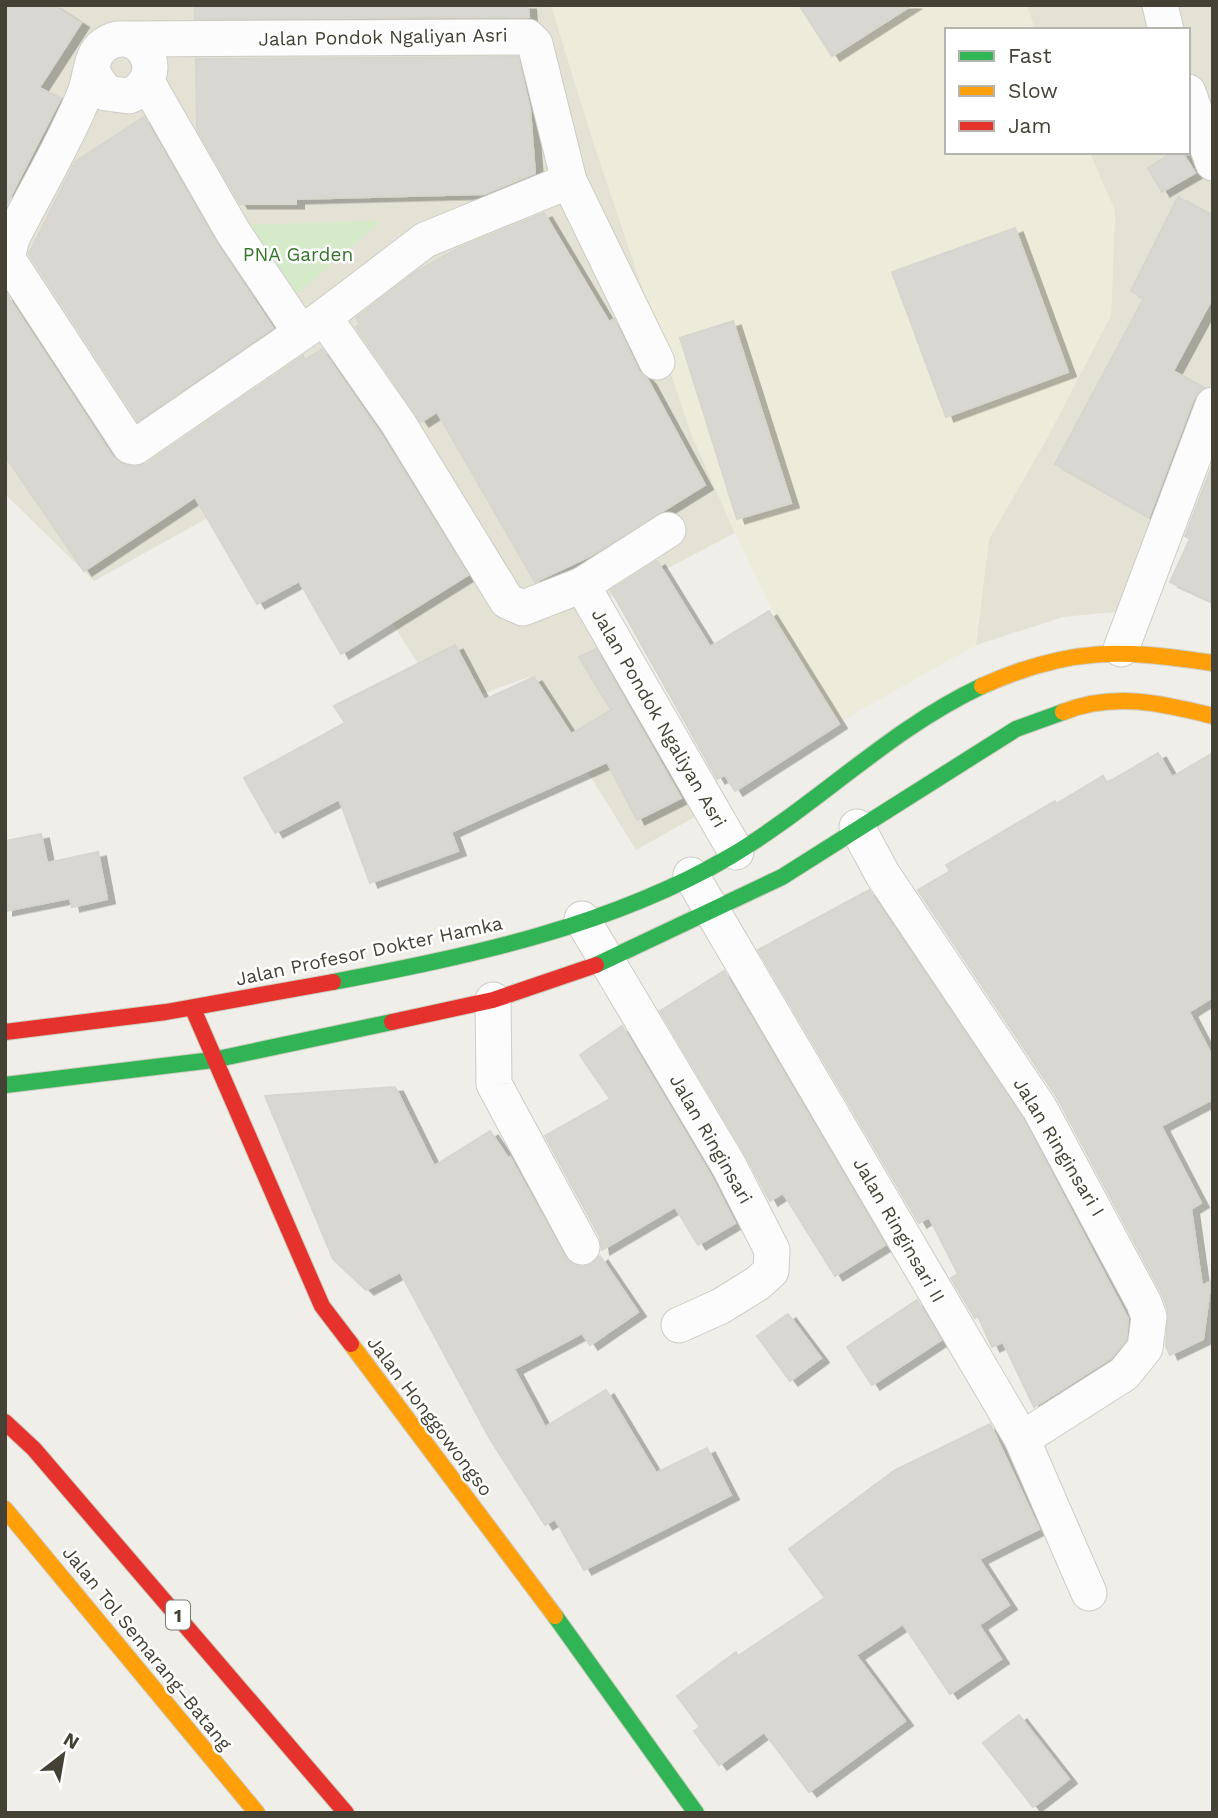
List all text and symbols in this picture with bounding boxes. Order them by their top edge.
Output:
street label: Jalan Pondok Ngaliyan Asri [258,23,508,51]
legend [945,28,1190,154]
text: Fast [1008,43,1052,68]
text: Slow [1008,78,1058,103]
text: Jam [1008,113,1051,138]
park label: PNA Garden [243,243,353,266]
street label: Jalan Pondok Ngaliyan Asri [587,604,731,832]
street label: Jalan Profesor Dokter Hamka [233,911,505,991]
street label: Jalan Ringinsari [665,1070,757,1208]
street label: Jalan Ringinsari I [1008,1073,1110,1221]
street label: Jalan Ringinsari II [848,1153,950,1307]
street label: Jalan Honggowongso [362,1331,498,1501]
street label: Jalan Tol Semarang–Batang [58,1541,237,1755]
road number: 1 [166,1600,190,1630]
north arrow [28,1720,98,1790]
text: N [60,1727,83,1754]

